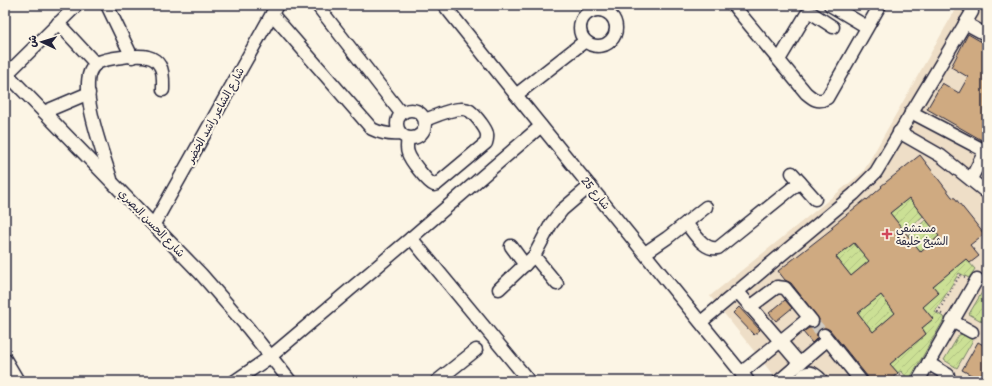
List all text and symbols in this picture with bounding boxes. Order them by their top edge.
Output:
north arrow [22,22,62,62]
text: ش [26,35,39,48]
street label: شارع الشاعر راشد الخضر [183,65,249,167]
street label: شارع 25 [577,174,613,214]
street label: شارع الحسن البصري [114,187,187,261]
place label: مستشفى الشيخ خليفة [896,222,948,249]
marker: مستشفى الشيخ خليفة [881,228,893,240]

